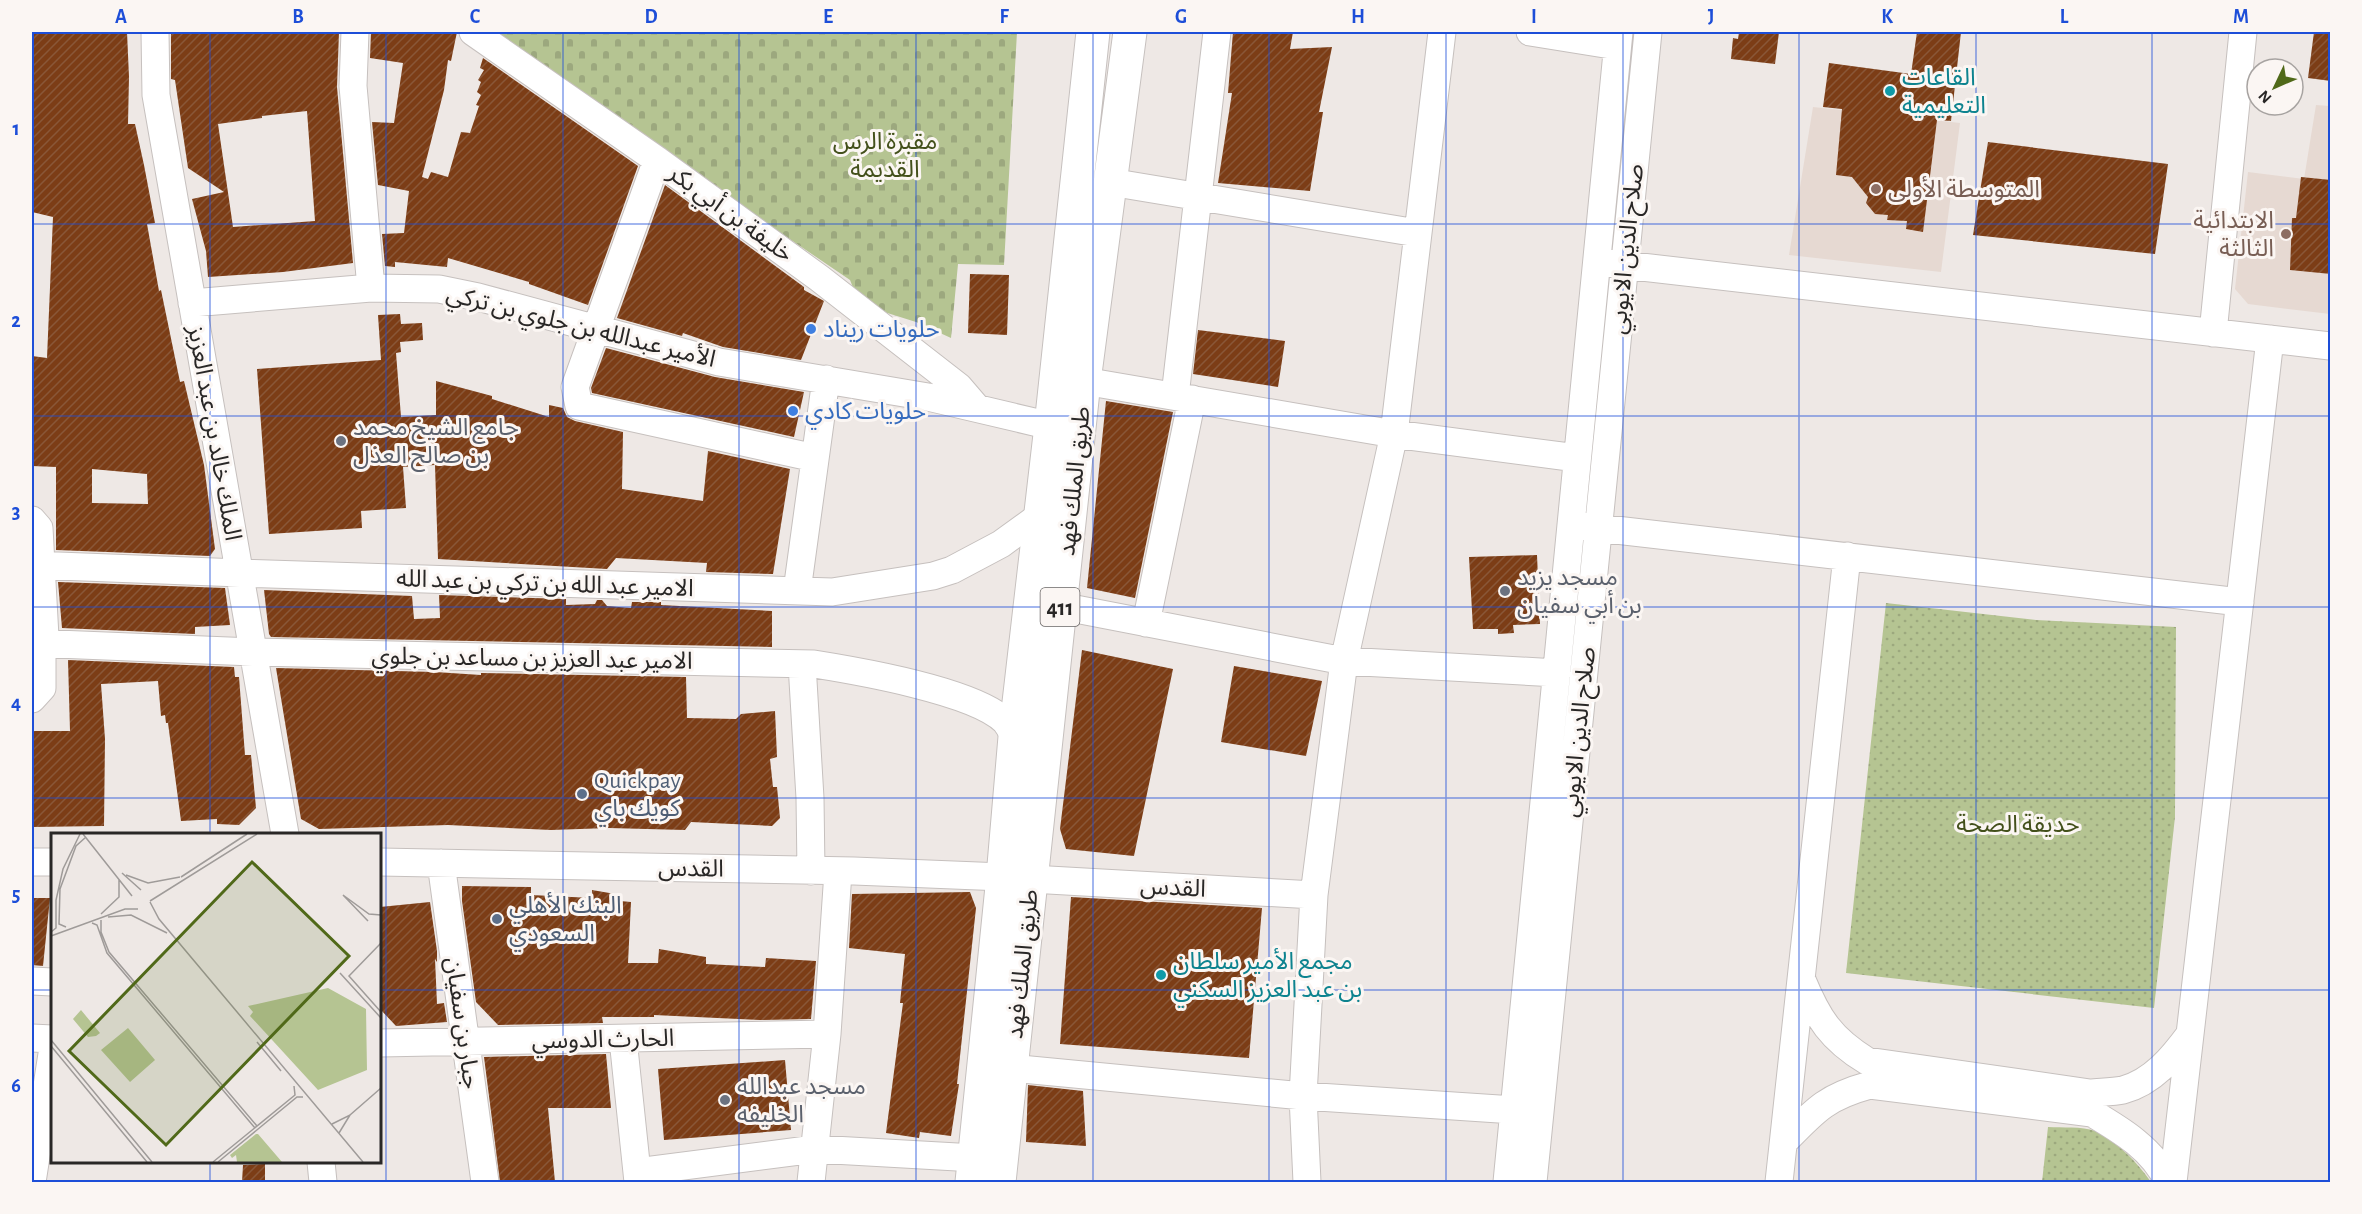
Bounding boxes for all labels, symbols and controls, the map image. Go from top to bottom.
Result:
text: A [115,7,127,27]
text: B [292,7,304,27]
text: C [470,7,481,27]
text: D [644,7,658,27]
text: E [823,7,833,27]
text: F [999,7,1009,27]
text: G [1175,7,1187,27]
text: H [1351,7,1365,27]
text: I [1531,7,1537,27]
text: J [1708,7,1714,27]
text: K [1881,7,1893,27]
text: L [2060,7,2069,27]
text: M [2233,7,2249,27]
north arrow [2245,57,2305,117]
place label: القاعات التعليمية [1902,66,1986,118]
marker: القاعات التعليمية [1883,84,1897,98]
text: N [2255,87,2275,106]
text: 1 [12,119,20,139]
park label: مقبرة الرس القديمة [833,130,937,182]
street label: خليفة بن أبي بكر [660,156,800,271]
street label: صلاح الدين الايوبي [1606,163,1653,336]
place label: المتوسطة الأولى [1888,175,2040,203]
marker: المتوسطة الأولى [1869,182,1883,196]
place label: الابتدائية الثالثة [2193,209,2274,261]
marker: الابتدائية الثالثة [2279,227,2293,241]
street label: الأمير عبدالله بن جلوي بن تركي [442,279,719,377]
text: 2 [11,311,21,331]
place label: حلويات ريناد [823,318,940,343]
marker: حلويات ريناد [804,322,818,336]
street label: الملك خالد بن عبد العزيز [182,323,245,543]
place label: حلويات كادي [805,400,926,430]
marker: حلويات كادي [786,404,800,418]
street label: طريق الملك فهد [1055,405,1097,557]
place label: جامع الشيخ محمد بن صالح العذل [353,416,519,472]
marker: جامع الشيخ محمد بن صالح العذل [334,434,348,448]
text: 3 [12,502,20,522]
place label: مسجد يزيد بن أبي سفيان [1517,566,1642,624]
street label: الامير عبد الله بن تركي بن عبد الله [396,567,694,607]
marker: مسجد يزيد بن أبي سفيان [1498,584,1512,598]
road number: 411 [1040,588,1080,626]
street label: الامير عبد العزيز بن مساعد بن جلوي [371,644,693,679]
street label: صلاح الدين الايوبي [1558,646,1605,819]
text: 4 [11,693,21,713]
place label: Quickpay كويك باي [594,769,681,827]
marker: Quickpay كويك باي [575,787,589,801]
park label: حديقة الصحة [1956,813,2080,837]
inset map [51,833,381,1163]
street label: القدس [658,856,724,882]
street label: القدس [1140,874,1206,902]
text: 5 [12,885,20,905]
street label: طريق الملك فهد [1003,888,1045,1040]
place label: البنك الأهلي السعودي [509,891,622,952]
marker: البنك الأهلي السعودي [490,912,504,926]
place label: مجمع الأمير سلطان بن عبد العزيز السكني [1173,947,1362,1008]
street label: جبار بن سفيان [440,956,483,1091]
marker: مجمع الأمير سلطان بن عبد العزيز السكني [1154,968,1168,982]
street label: الحارث الدوسي [531,1027,675,1059]
place label: مسجد عبدالله الخليفه [737,1075,866,1127]
text: 6 [11,1076,21,1096]
marker: مسجد عبدالله الخليفه [718,1093,732,1107]

